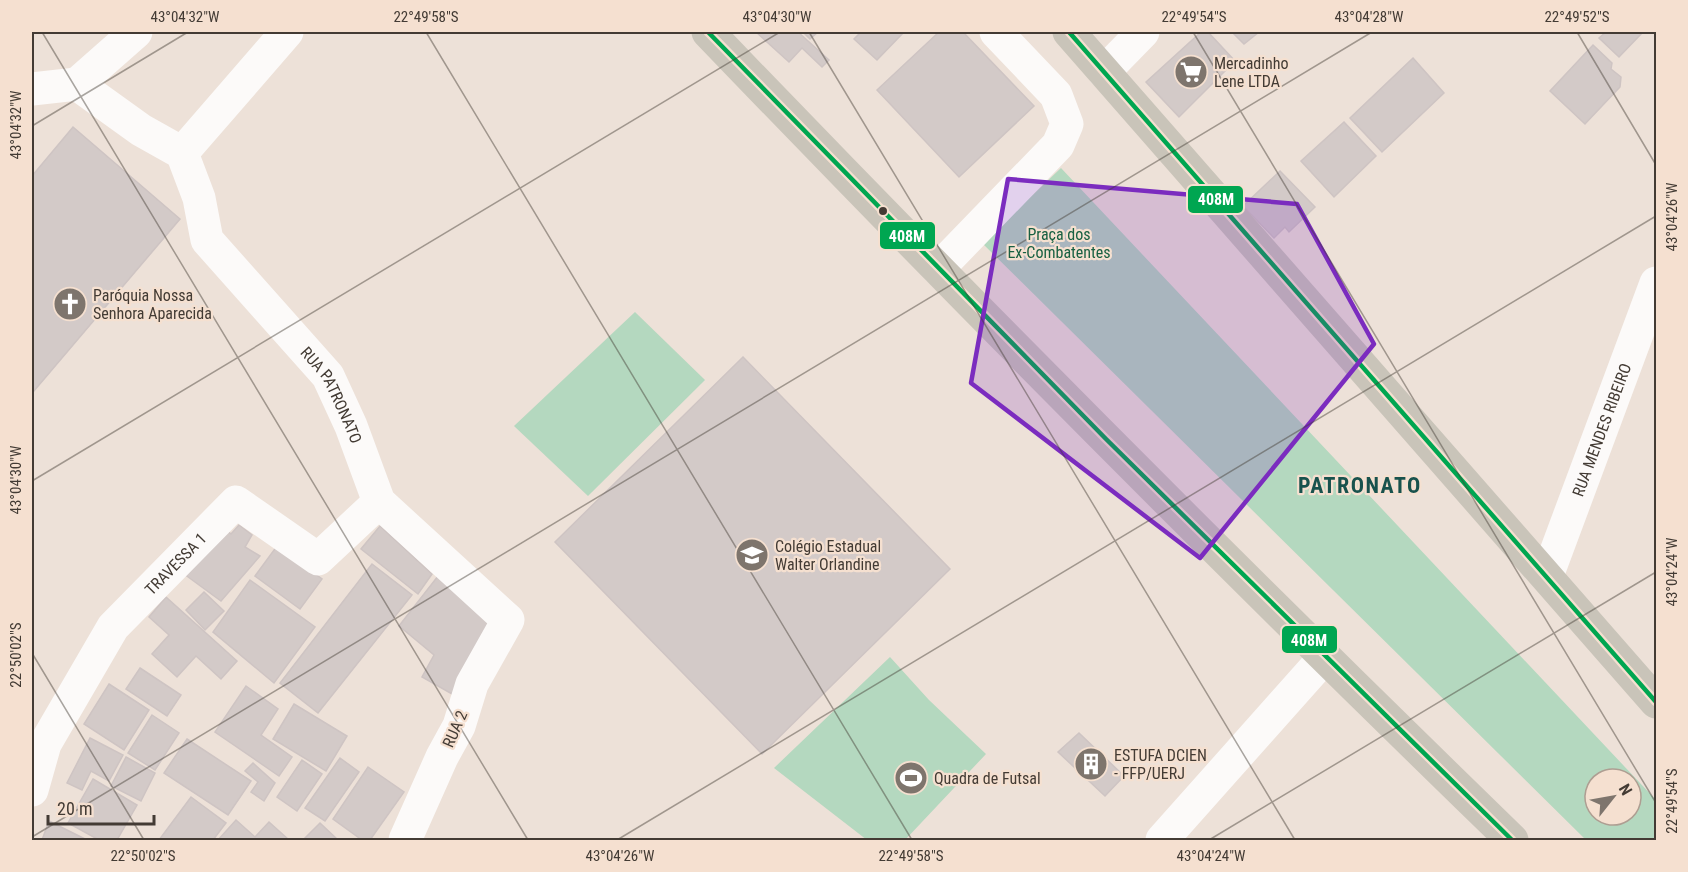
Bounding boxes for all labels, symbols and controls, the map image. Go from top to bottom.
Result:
text: 43°04'32"W [151,8,220,26]
text: 22°49'58"S [393,8,459,26]
text: 43°04'30"W [743,8,812,26]
text: 22°49'54"S [1161,8,1227,26]
text: 43°04'28"W [1335,8,1404,26]
text: 22°49'52"S [1544,8,1610,26]
supermarket icon: Mercadinho Lene LTDA [1173,54,1209,90]
place label: Mercadinho Lene LTDA [1214,54,1288,91]
text: 43°04'32"W [7,90,25,159]
text: 43°04'26"W [1663,182,1681,251]
line badge: 408M [1187,185,1244,214]
text: 408M [1198,190,1234,209]
unlabelled marker [877,205,889,217]
line badge: 408M [879,221,936,250]
park label: Praça dos Ex-Combatentes [1007,225,1111,262]
text: 408M [889,227,925,246]
church icon: Paróquia Nossa Senhora Aparecida [52,286,88,322]
place label: Paróquia Nossa Senhora Aparecida [93,286,212,323]
street label: RUA PATRONATO [297,343,366,446]
street label: RUA MENDES RIBEIRO [1568,361,1635,499]
text: 43°04'30"W [7,445,25,514]
district label: PATRONATO [1298,473,1422,498]
street label: TRAVESSA 1 [141,529,210,599]
school or university icon: Colégio Estadual Walter Orlandine [734,537,770,573]
place label: Colégio Estadual Walter Orlandine [775,537,881,574]
text: 43°04'24"W [1663,537,1681,606]
text: 22°50'02"S [7,622,25,688]
line badge: 408M [1281,625,1338,654]
text: 408M [1291,631,1327,650]
street label: RUA 2 [439,708,471,750]
building icon: ESTUFA DCIEN - FFP/UERJ [1073,746,1109,782]
place label: ESTUFA DCIEN - FFP/UERJ [1114,746,1207,783]
sports icon: Quadra de Futsal [893,760,929,796]
north arrow [1583,767,1643,827]
text: 22°49'54"S [1663,768,1681,834]
place label: Quadra de Futsal [934,769,1041,788]
text: N [1615,780,1636,799]
scale bar [48,788,154,826]
text: 20 m [57,798,92,819]
text: 22°50'02"S [110,847,176,865]
text: 43°04'26"W [586,847,655,865]
text: 22°49'58"S [878,847,944,865]
text: 43°04'24"W [1177,847,1246,865]

